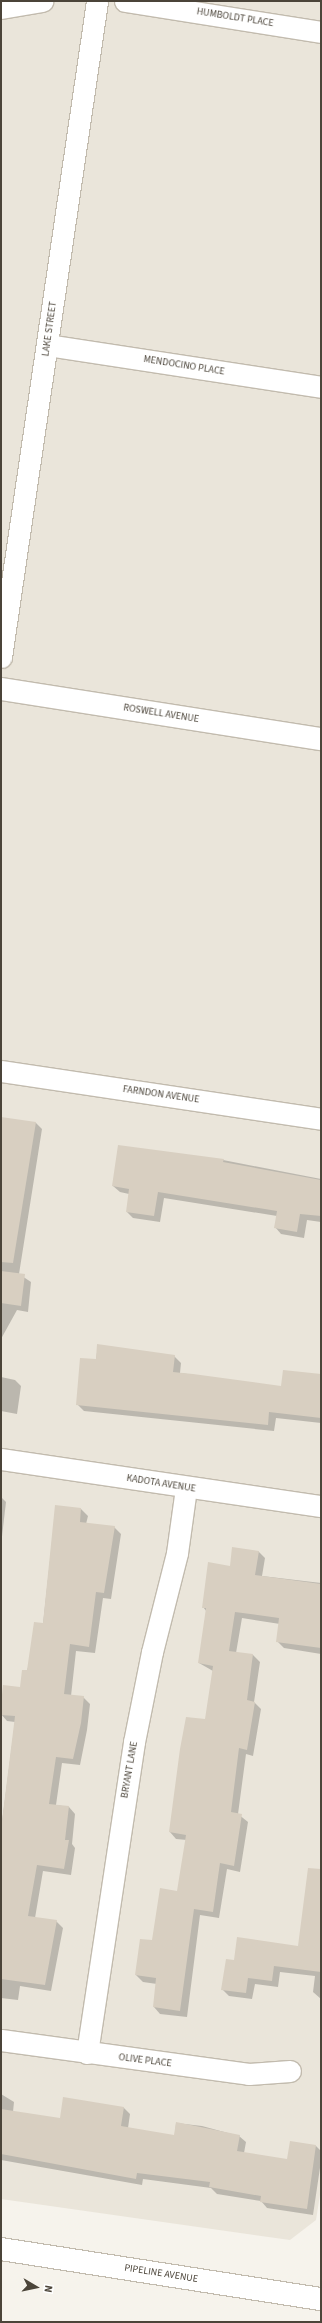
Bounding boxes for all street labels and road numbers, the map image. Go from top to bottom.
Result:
street label: HUMBOLDT PLACE [196,6,274,30]
street label: LAKE STREET [40,301,60,357]
street label: MENDOCINO PLACE [143,354,225,378]
street label: ROSWELL AVENUE [122,702,200,726]
street label: FARNDON AVENUE [122,1084,200,1106]
street label: KADOTA AVENUE [126,1473,196,1495]
street label: BRYANT LANE [119,1741,141,1799]
street label: OLIVE PLACE [118,2052,172,2070]
street label: PIPELINE AVENUE [123,2262,199,2286]

